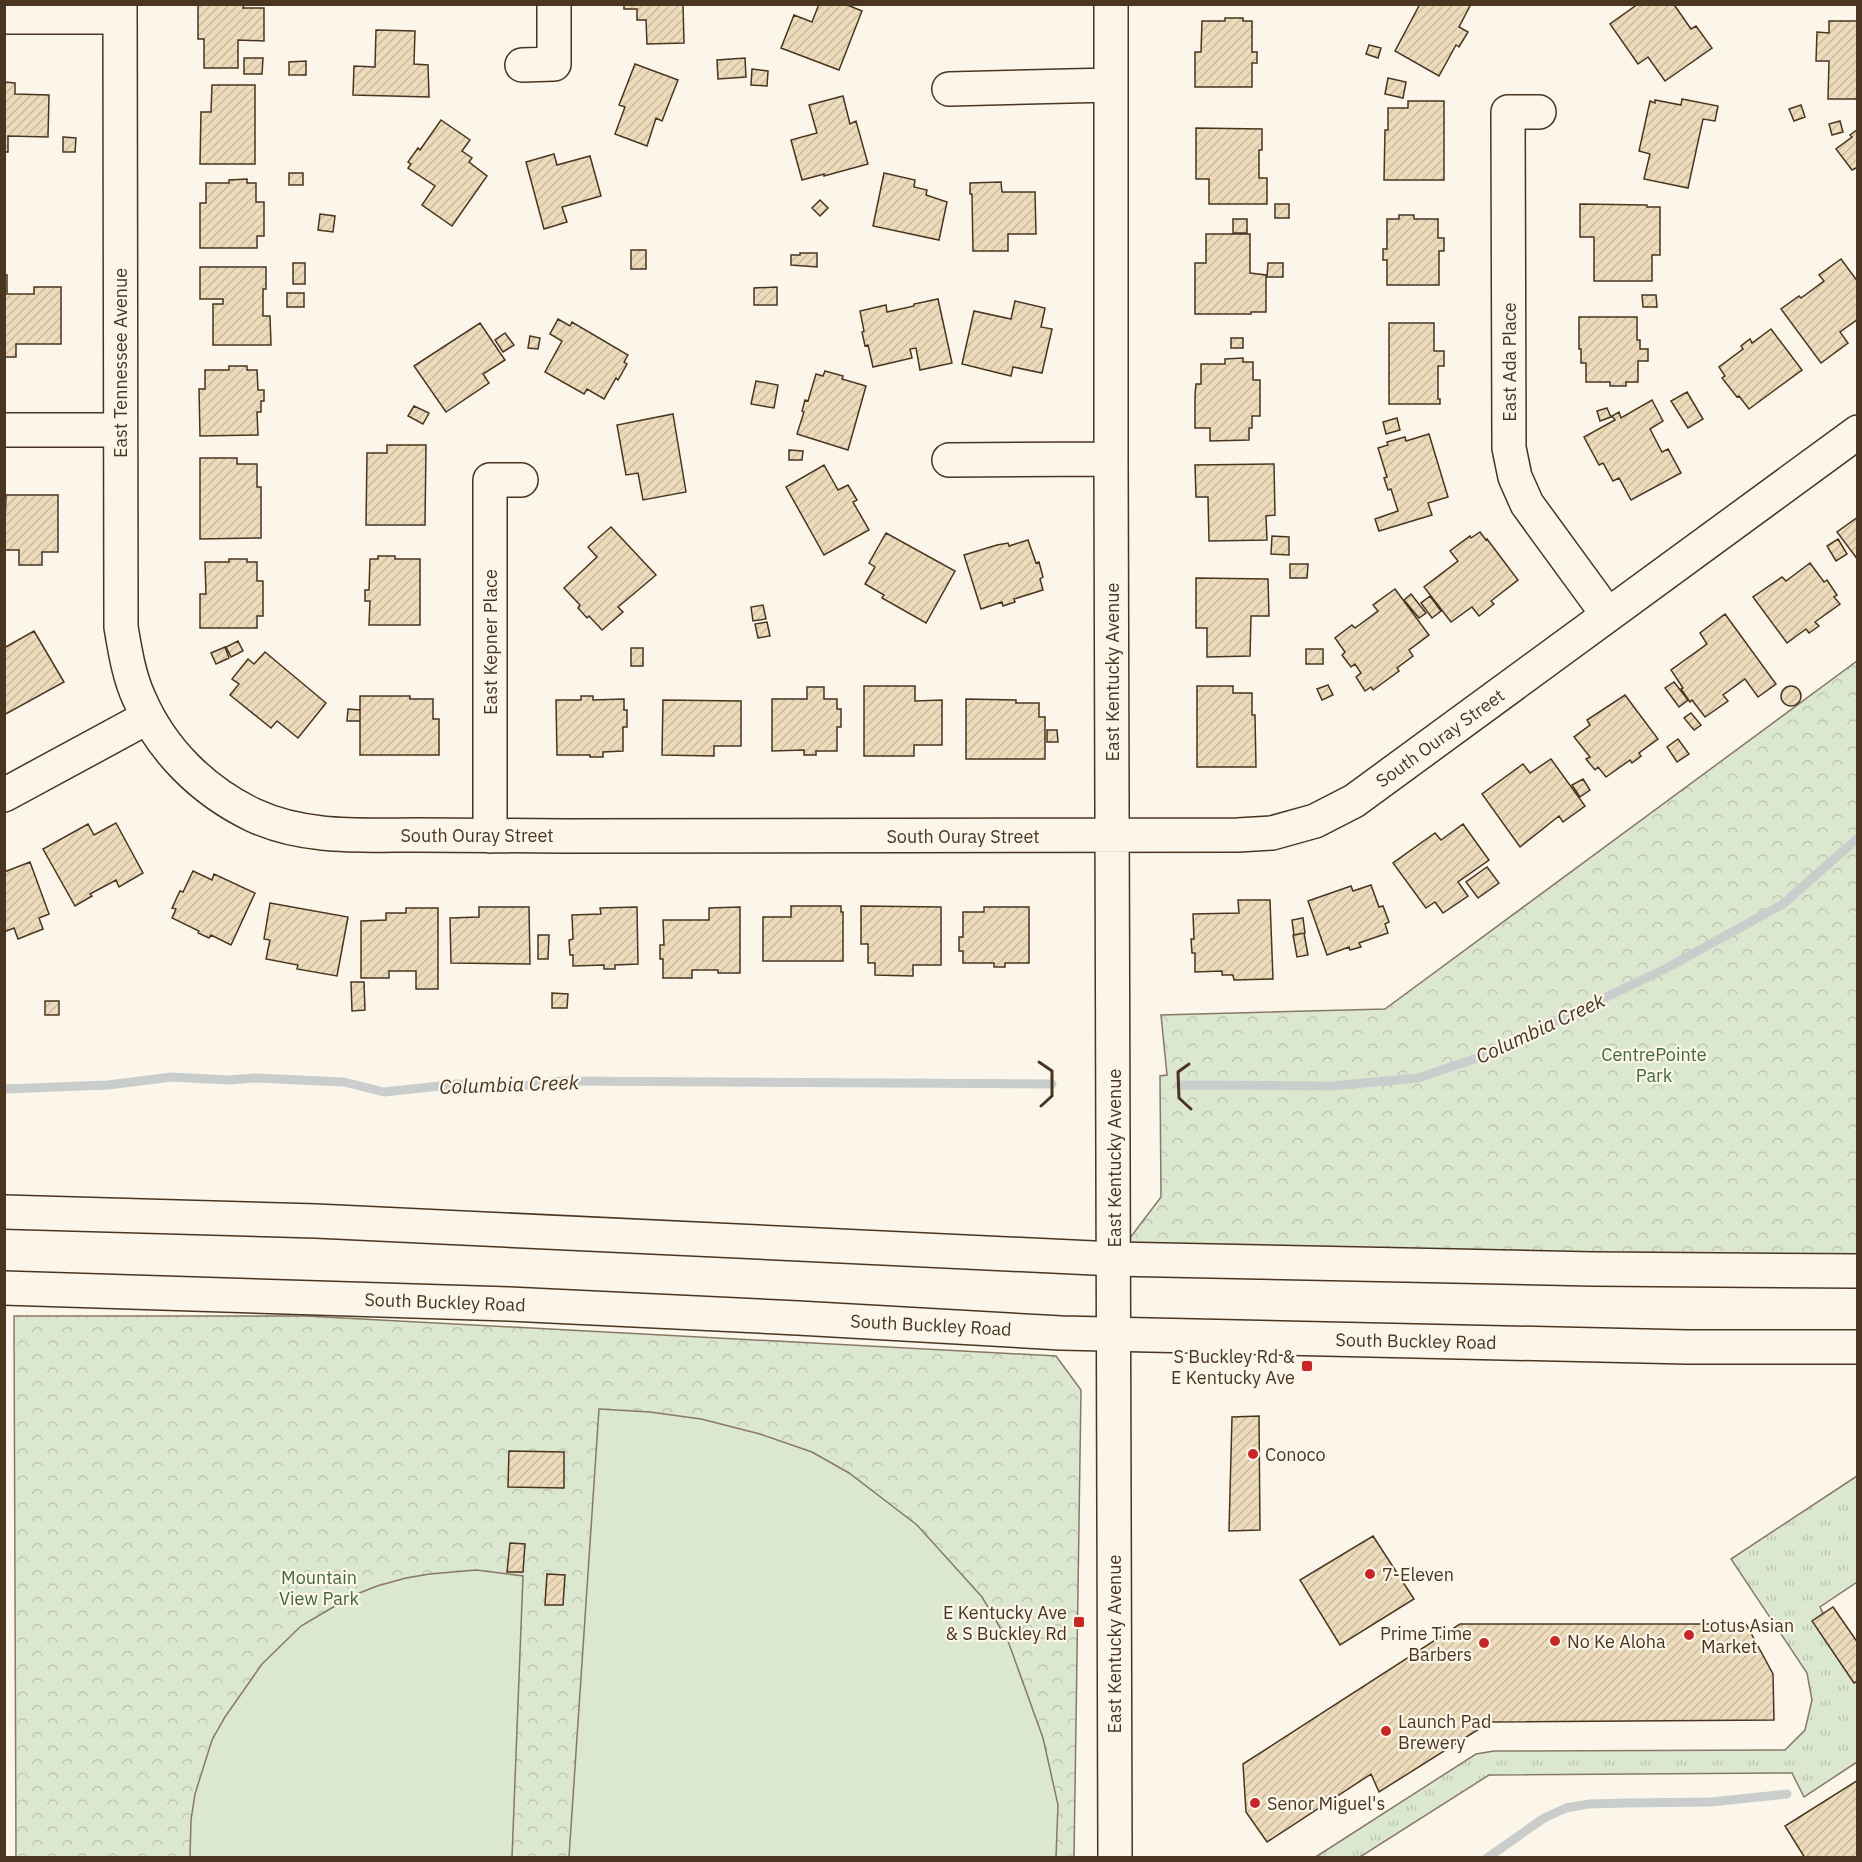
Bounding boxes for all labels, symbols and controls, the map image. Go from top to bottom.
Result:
street label: East Tennessee Avenue [109,268,132,458]
street label: East Ada Place [1498,302,1521,422]
street label: East Kepner Place [479,569,502,715]
street label: East Kentucky Avenue [1101,582,1124,761]
street label: South Ouray Street [1371,684,1509,792]
street label: South Ouray Street [400,824,554,847]
street label: South Ouray Street [886,825,1040,848]
water label: Columbia Creek [1471,986,1610,1070]
park label: CentrePointe Park [1601,1043,1707,1087]
water label: Columbia Creek [439,1068,580,1100]
street label: East Kentucky Avenue [1103,1068,1126,1247]
street label: South Buckley Road [364,1288,526,1316]
street label: South Buckley Road [850,1309,1012,1341]
street label: South Buckley Road [1335,1328,1497,1354]
place label: S Buckley Rd & E Kentucky Ave [1171,1345,1296,1389]
marker: S Buckley Rd & E Kentucky Ave [1300,1359,1314,1373]
place label: Conoco [1265,1443,1326,1466]
marker: Conoco [1246,1447,1260,1461]
street label: East Kentucky Avenue [1103,1554,1126,1733]
place label: 7-Eleven [1382,1563,1454,1586]
park label: Mountain View Park [279,1566,359,1610]
marker: 7-Eleven [1363,1567,1377,1581]
place label: E Kentucky Ave & S Buckley Rd [943,1601,1067,1645]
place label: Lotus Asian Market [1701,1614,1794,1658]
marker: E Kentucky Ave & S Buckley Rd [1072,1615,1086,1629]
place label: Prime Time Barbers [1380,1622,1472,1666]
marker: Lotus Asian Market [1682,1628,1696,1642]
place label: No Ke Aloha [1567,1630,1666,1653]
marker: No Ke Aloha [1548,1634,1562,1648]
marker: Prime Time Barbers [1477,1636,1491,1650]
place label: Launch Pad Brewery [1398,1710,1491,1754]
marker: Launch Pad Brewery [1379,1724,1393,1738]
place label: Senor Miguel's [1267,1792,1385,1815]
marker: Senor Miguel's [1248,1796,1262,1810]

